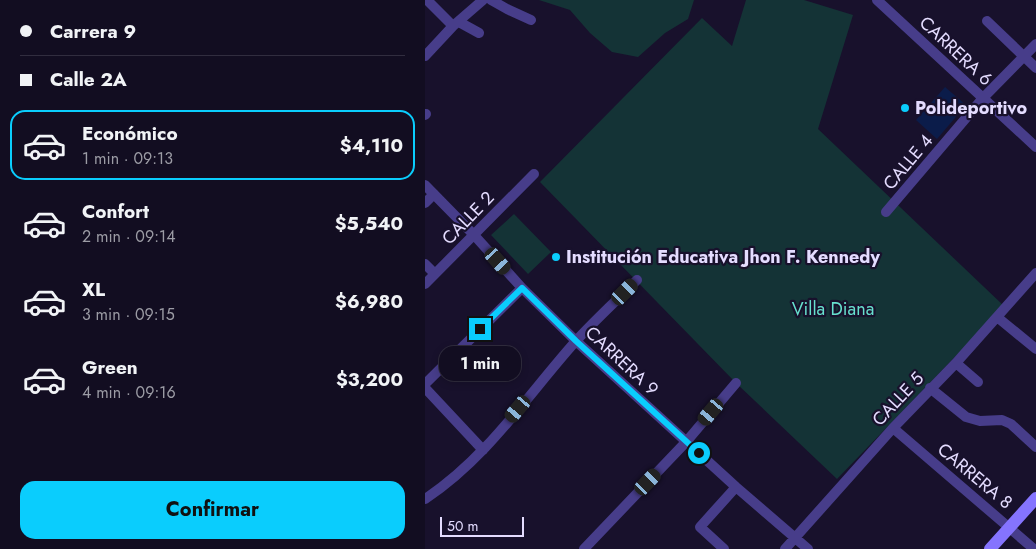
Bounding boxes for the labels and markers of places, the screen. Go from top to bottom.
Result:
place label: Polideportivo [915,95,1028,121]
marker: Polideportivo [899,102,911,114]
place label: Institución Educativa Jhon F. Kennedy [566,244,880,270]
marker: Institución Educativa Jhon F. Kennedy [550,251,562,263]

